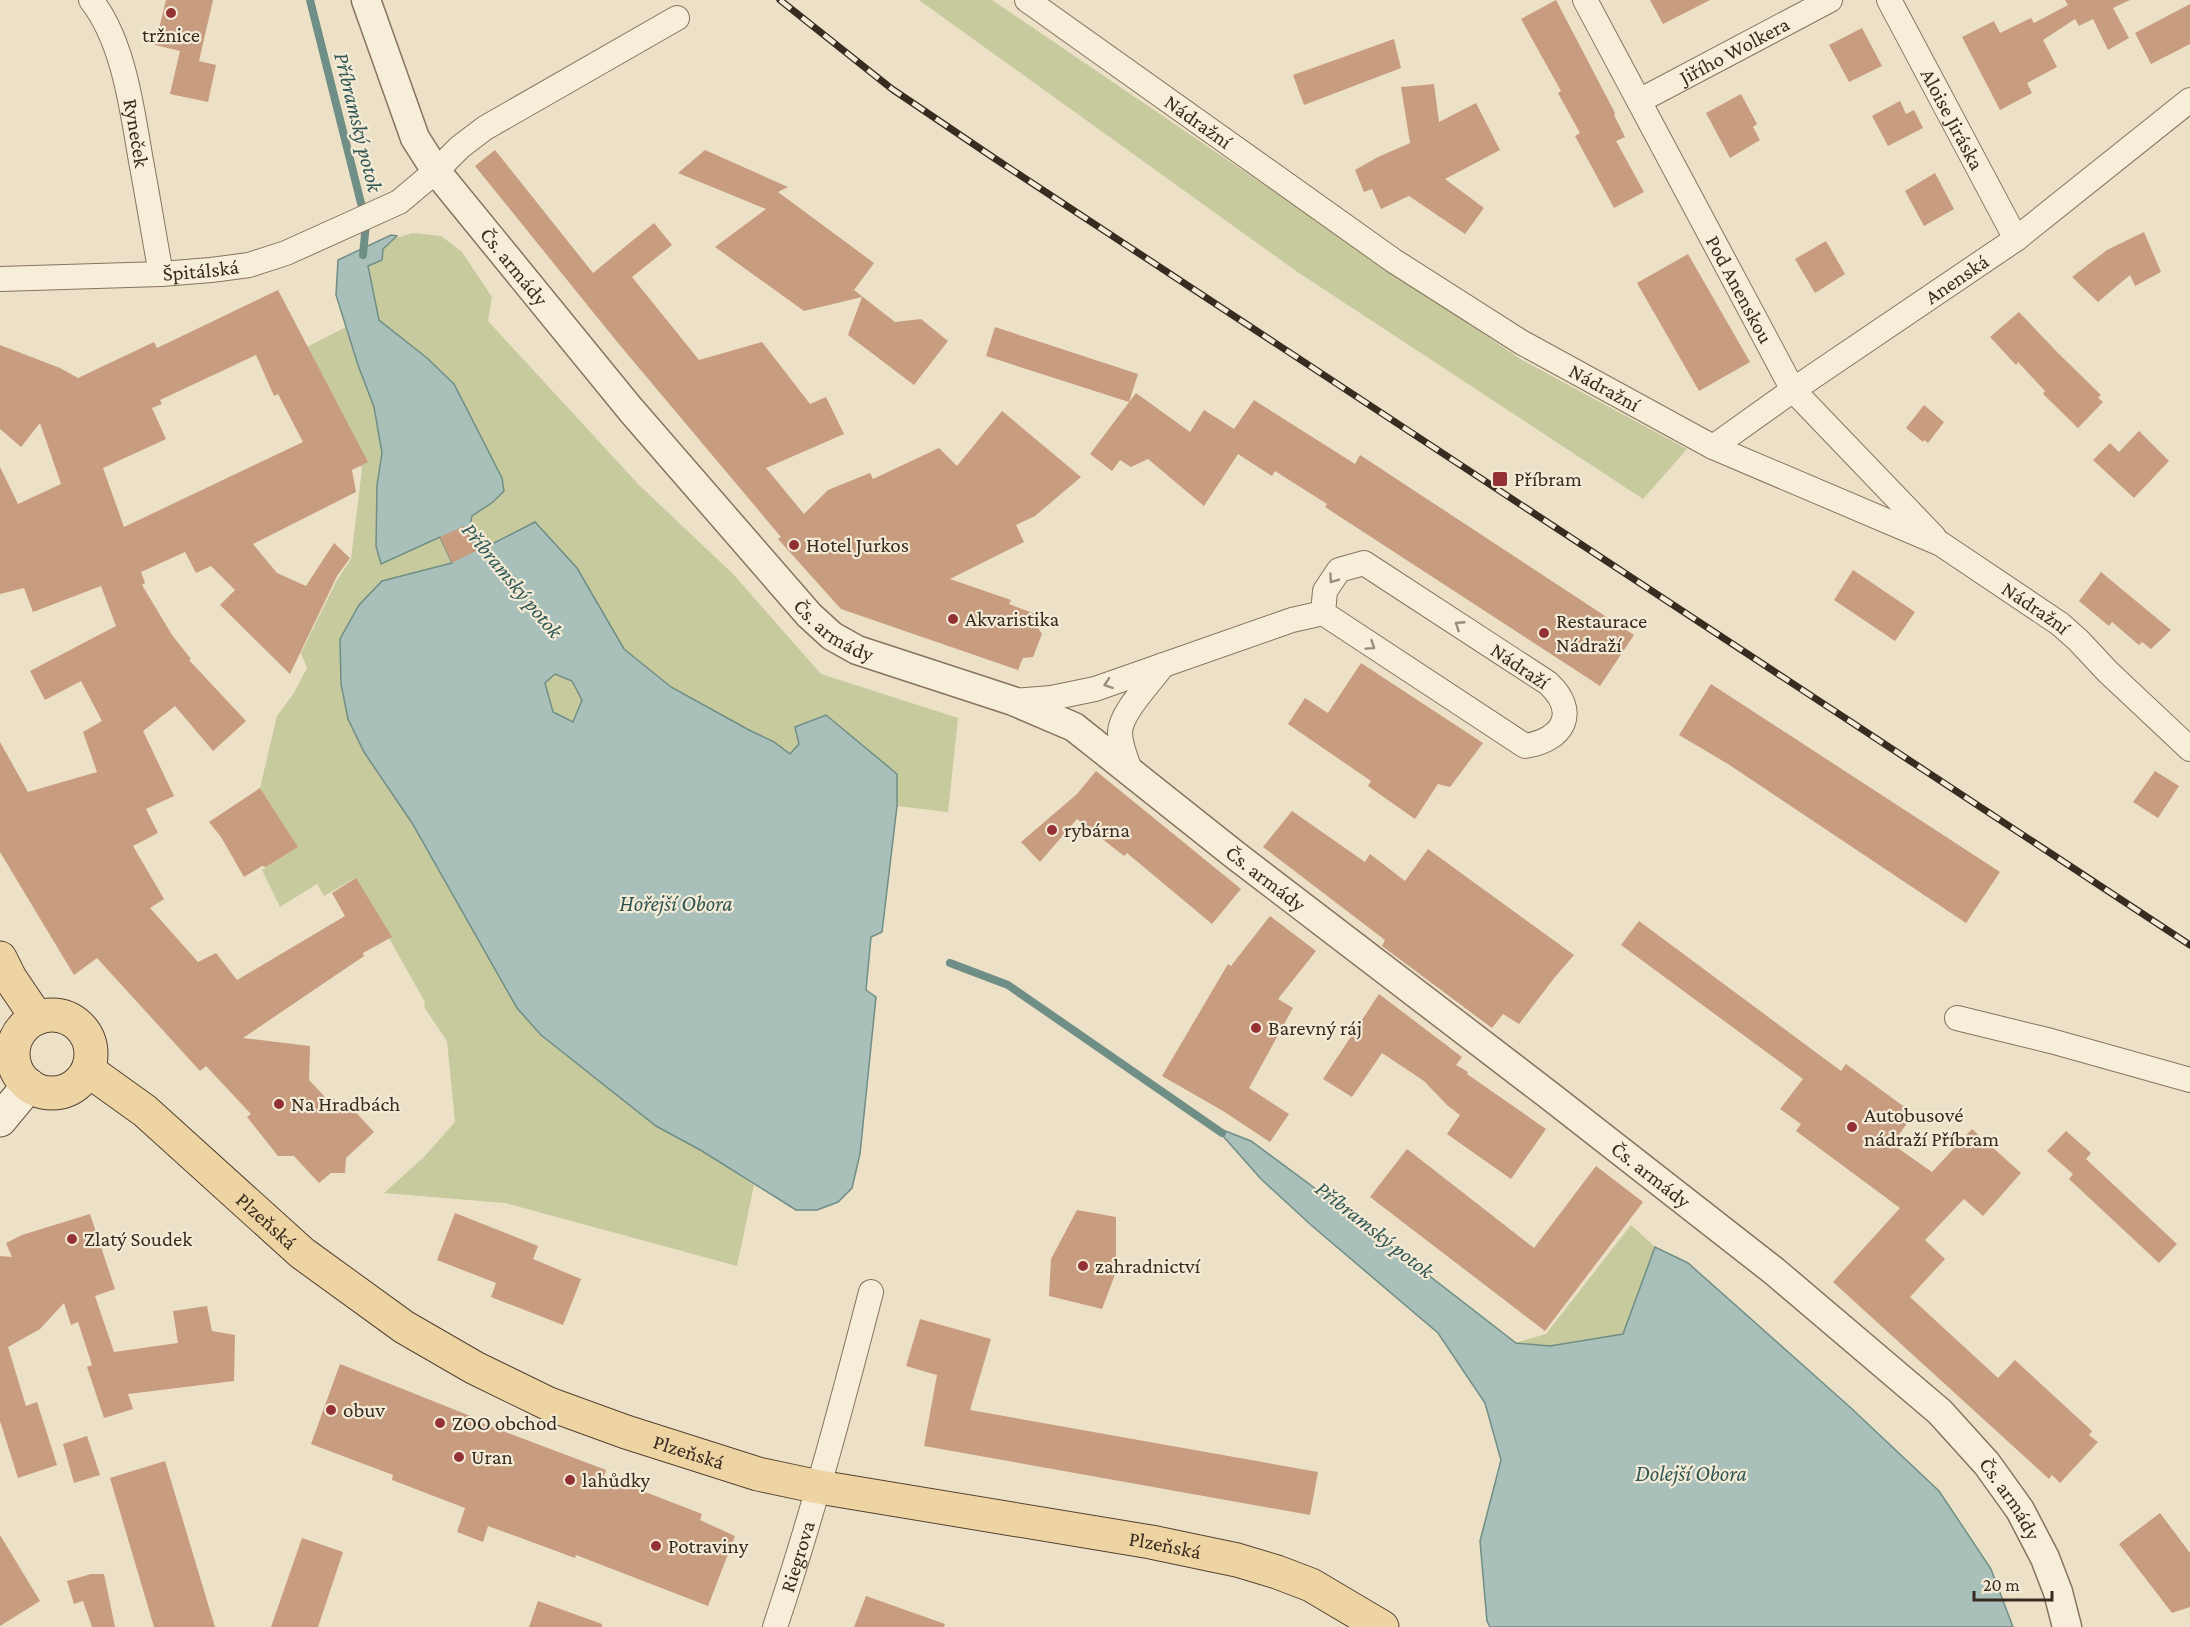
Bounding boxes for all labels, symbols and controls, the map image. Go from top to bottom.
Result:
marker: tržnice [164,6,178,20]
street label: Jiřího Wolkera [1674,12,1794,90]
place label: tržnice [142,23,200,47]
water label: Příbramský potok [329,50,388,196]
street label: Aloise Jiráska [1916,64,1989,174]
street label: Nádražní [1160,90,1238,155]
street label: Ryneček [118,97,154,170]
street label: Čs. armády [475,223,553,311]
street label: Pod Anenskou [1701,231,1778,348]
street label: Anenská [1920,249,1993,309]
street label: Špitálská [162,254,241,286]
street label: Nádražní [1565,359,1645,417]
place label: Příbram [1514,467,1582,491]
marker: Příbram [1491,470,1509,488]
water label: Příbramský potok [457,517,569,644]
place label: Hotel Jurkos [806,533,909,557]
marker: Hotel Jurkos [787,538,801,552]
one-way arrow [1329,573,1340,584]
street label: Nádražní [1997,576,2076,640]
street label: Čs. armády [789,594,877,667]
place label: Akvaristika [965,607,1059,631]
place label: Restaurace Nádraží [1556,609,1647,657]
marker: Akvaristika [946,612,960,626]
one-way arrow [1454,621,1465,632]
marker: Restaurace Nádraží [1537,626,1551,640]
one-way arrow [1365,638,1375,650]
street label: Nádraží [1486,638,1555,695]
one-way arrow [1103,677,1114,690]
place label: rybárna [1064,818,1130,842]
marker: rybárna [1045,823,1059,837]
street label: Čs. armády [1221,840,1310,917]
water label: Hořejší Obora [619,891,733,917]
place label: Barevný ráj [1268,1016,1362,1040]
marker: Barevný ráj [1249,1021,1263,1035]
place label: Na Hradbách [291,1092,400,1116]
marker: Na Hradbách [272,1097,286,1111]
place label: Autobusové nádraží Příbram [1864,1103,1999,1151]
marker: Autobusové nádraží Příbram [1845,1120,1859,1134]
street label: Čs. armády [1606,1136,1695,1213]
water label: Příbramský potok [1311,1175,1440,1284]
street label: Plzeňská [231,1187,302,1255]
place label: Zlatý Soudek [84,1227,192,1251]
marker: Zlatý Soudek [65,1232,79,1246]
place label: zahradnictví [1095,1254,1202,1278]
marker: zahradnictví [1076,1259,1090,1273]
place label: obuv [343,1398,385,1422]
marker: obuv [324,1403,338,1417]
place label: ZOO obchod [452,1411,557,1435]
marker: ZOO obchod [433,1416,447,1430]
street label: Plzeňská [650,1429,728,1475]
place label: Uran [471,1445,513,1469]
marker: Uran [452,1450,466,1464]
street label: Čs. armády [1974,1453,2046,1544]
water label: Dolejší Obora [1635,1461,1747,1487]
place label: lahůdky [582,1468,650,1492]
marker: lahůdky [563,1473,577,1487]
street label: Riegrova [775,1518,820,1595]
street label: Plzeňská [1127,1527,1204,1564]
place label: Potraviny [668,1534,749,1558]
marker: Potraviny [649,1539,663,1553]
scale bar [1974,1564,2052,1602]
text: 20 m [1983,1575,2020,1595]

